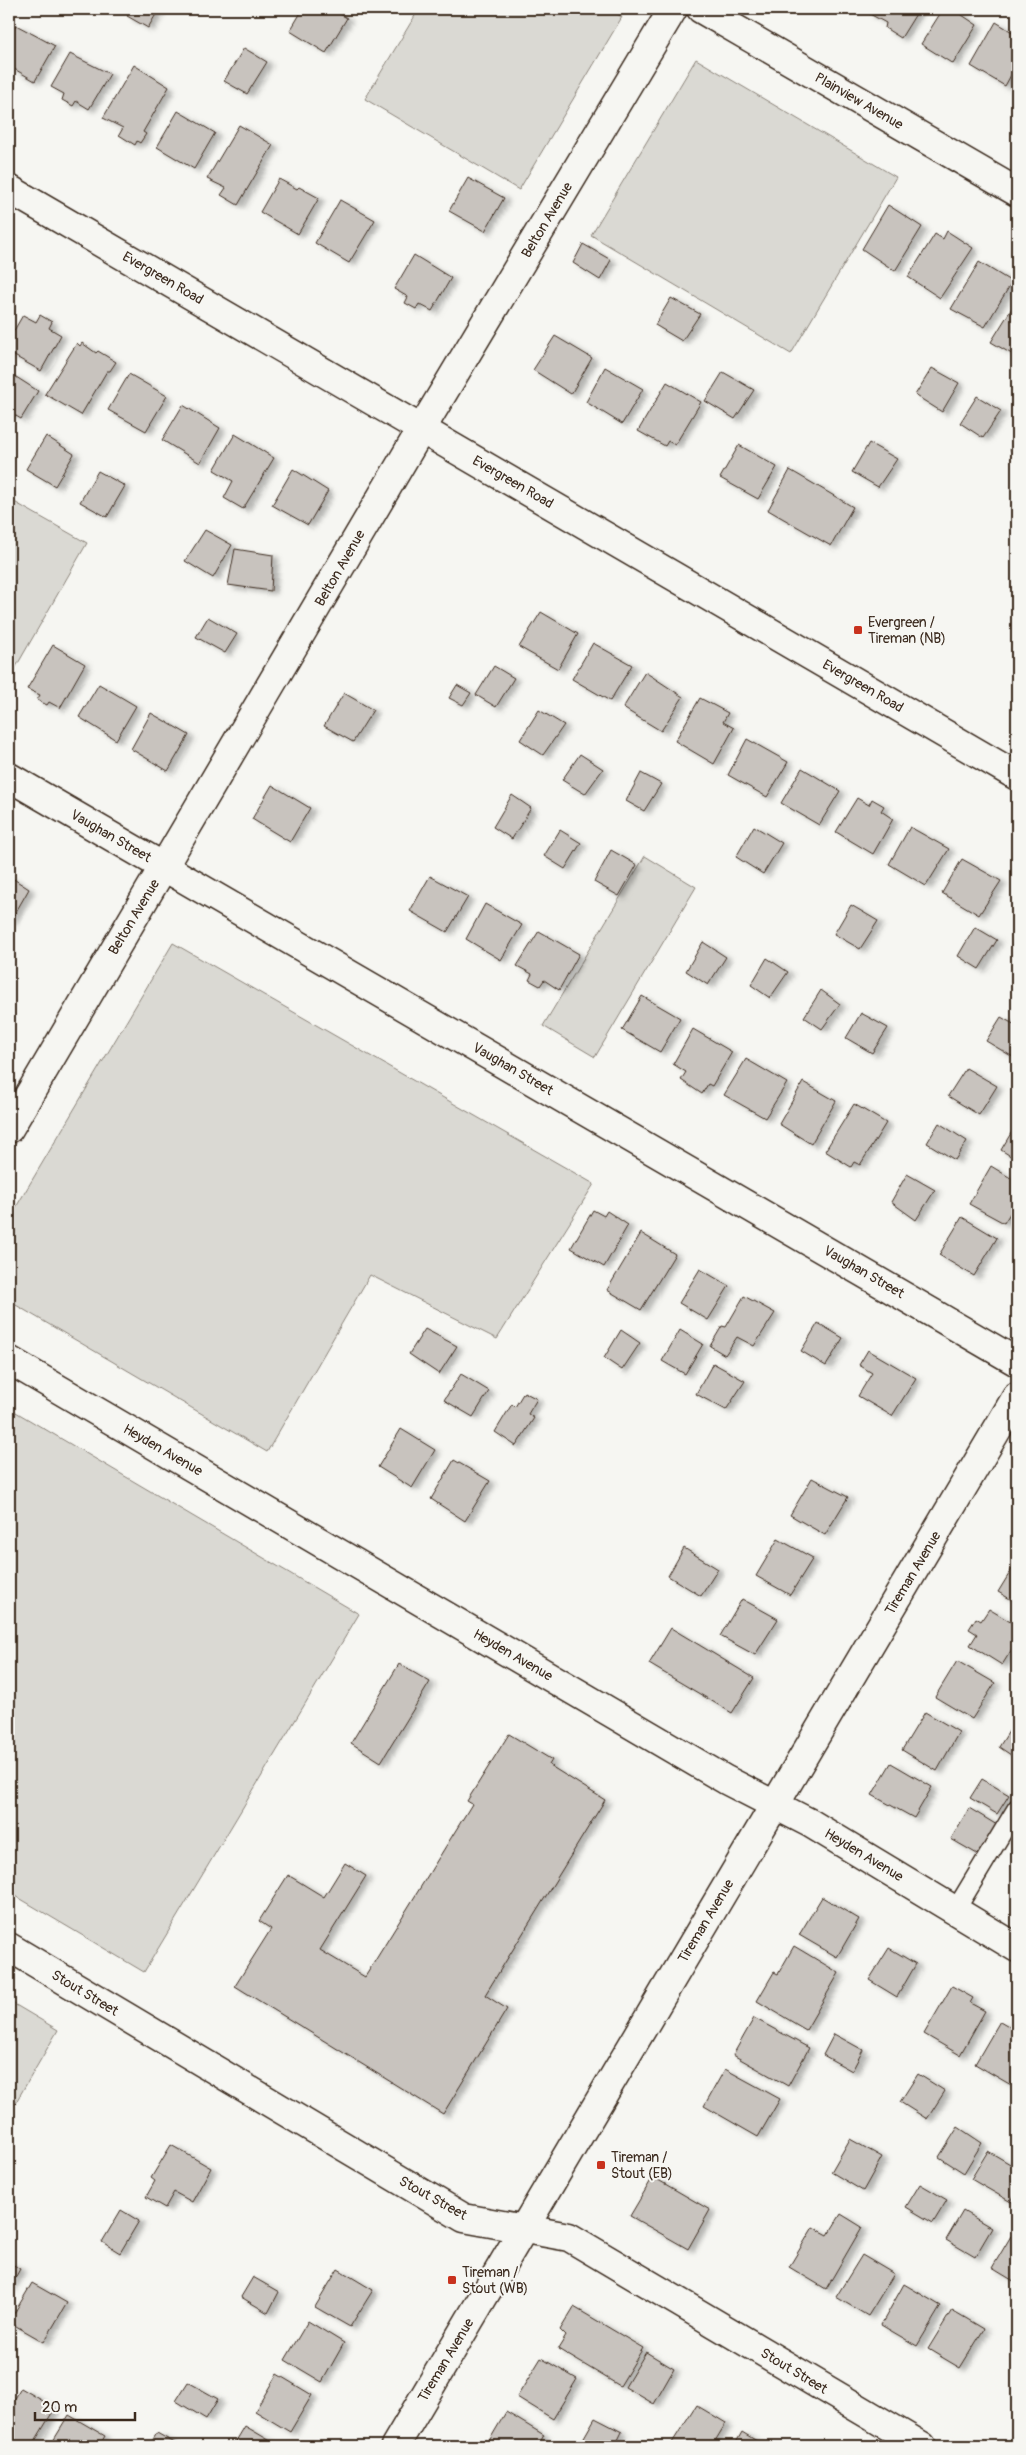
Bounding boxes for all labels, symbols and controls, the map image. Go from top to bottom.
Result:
street label: Plainview Avenue [812,69,906,133]
street label: Belton Avenue [518,179,576,261]
street label: Evergreen Road [119,248,207,308]
street label: Evergreen Road [469,452,557,512]
street label: Belton Avenue [311,527,369,609]
place label: Evergreen / Tireman (NB) [868,614,946,647]
marker: Evergreen / Tireman (NB) [852,624,864,636]
street label: Evergreen Road [819,656,907,716]
street label: Vaughan Street [68,806,155,866]
street label: Belton Avenue [105,876,163,958]
street label: Vaughan Street [470,1039,557,1099]
street label: Vaughan Street [821,1242,908,1302]
street label: Heyden Avenue [120,1420,206,1480]
street label: Tireman Avenue [881,1528,945,1618]
street label: Heyden Avenue [470,1625,556,1685]
street label: Heyden Avenue [822,1825,907,1885]
street label: Tireman Avenue [674,1876,738,1966]
street label: Stout Street [48,1966,122,2020]
place label: Tireman / Stout (EB) [611,2149,673,2182]
marker: Tireman / Stout (EB) [595,2159,607,2171]
street label: Stout Street [396,2172,470,2224]
place label: Tireman / Stout (WB) [462,2264,528,2297]
marker: Tireman / Stout (WB) [446,2274,458,2286]
street label: Tireman Avenue [414,2315,478,2405]
street label: Stout Street [757,2344,831,2398]
scale bar [35,2390,135,2422]
text: 20 m [42,2398,77,2417]

